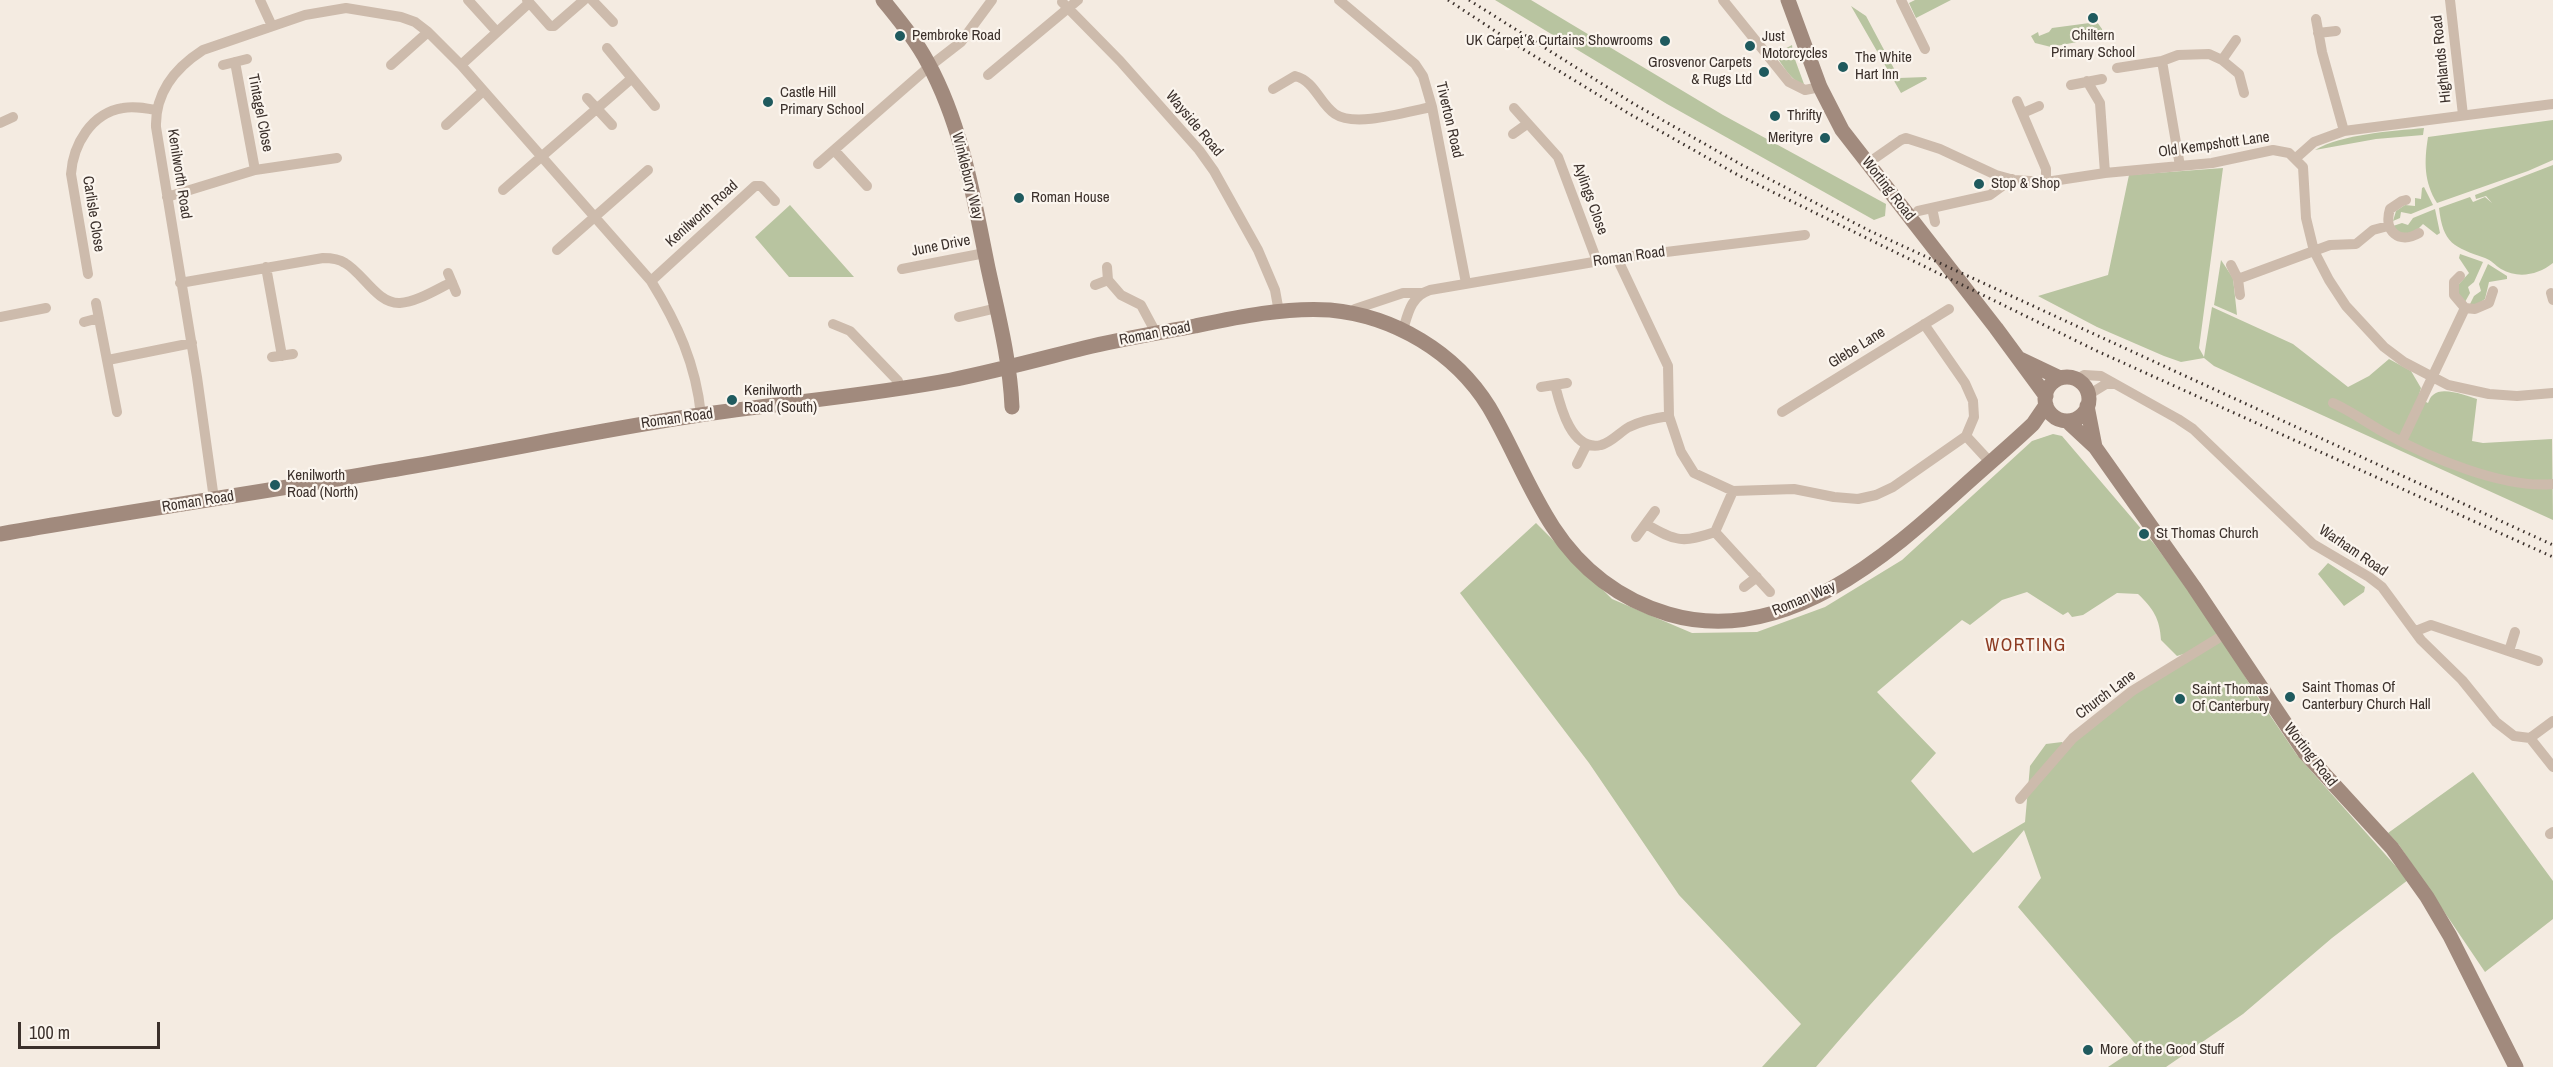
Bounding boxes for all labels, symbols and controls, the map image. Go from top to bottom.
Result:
marker: Chiltern Primary School [2086,11,2100,25]
street label: Highlands Road [2428,14,2456,104]
place label: Pembroke Road [912,27,1001,45]
place label: Chiltern Primary School [2051,27,2135,62]
place label: Just Motorcycles [1762,28,1828,63]
marker: Pembroke Road [893,29,907,43]
place label: UK Carpet & Curtains Showrooms [1466,32,1653,50]
marker: UK Carpet & Curtains Showrooms [1658,34,1672,48]
marker: Just Motorcycles [1743,39,1757,53]
place label: The White Hart Inn [1855,49,1912,84]
place label: Grosvenor Carpets & Rugs Ltd [1648,54,1752,89]
marker: The White Hart Inn [1836,60,1850,74]
marker: Grosvenor Carpets & Rugs Ltd [1757,65,1771,79]
street label: Tintagel Close [244,72,276,154]
street label: Tiverton Road [1431,80,1467,160]
place label: Castle Hill Primary School [780,84,864,119]
street label: Wayside Road [1161,87,1227,161]
marker: Castle Hill Primary School [761,95,775,109]
place label: Thrifty [1787,107,1822,125]
marker: Thrifty [1768,109,1782,123]
street label: Kenilworth Road [163,128,195,220]
street label: Old Kempshott Lane [2157,128,2271,162]
place label: Merityre [1768,129,1813,147]
street label: Winklebury Way [947,131,987,221]
marker: Merityre [1818,131,1832,145]
street label: Worting Road [1858,154,1918,224]
street label: Aylings Close [1569,161,1611,237]
street label: Carlisle Close [78,175,108,253]
place label: Stop & Shop [1991,175,2060,193]
street label: Kenilworth Road [662,177,742,251]
marker: Stop & Shop [1972,177,1986,191]
place label: Roman House [1031,189,1110,207]
marker: Roman House [1012,191,1026,205]
street label: June Drive [910,231,972,261]
street label: Roman Road [1592,243,1666,271]
street label: Roman Road [1118,318,1192,350]
street label: Glebe Lane [1825,324,1889,372]
place label: Kenilworth Road (South) [744,382,817,417]
marker: Kenilworth Road (South) [725,393,739,407]
street label: Roman Road [640,405,714,433]
place label: Kenilworth Road (North) [287,467,358,502]
marker: Kenilworth Road (North) [268,478,282,492]
street label: Roman Road [161,487,235,517]
street label: Warham Road [2315,521,2391,581]
place label: St Thomas Church [2156,525,2259,543]
marker: St Thomas Church [2137,527,2151,541]
street label: Roman Way [1770,578,1838,620]
district label: WORTING [1985,635,2067,657]
street label: Church Lane [2072,667,2140,723]
place label: Saint Thomas Of Canterbury Church Hall [2302,679,2431,714]
place label: Saint Thomas Of Canterbury [2192,681,2269,716]
marker: Saint Thomas Of Canterbury Church Hall [2283,690,2297,704]
marker: Saint Thomas Of Canterbury [2173,692,2187,706]
street label: Worting Road [2280,720,2340,790]
scale bar [21,1010,164,1048]
text: 100 m [29,1020,70,1045]
place label: More of the Good Stuff [2100,1041,2224,1059]
marker: More of the Good Stuff [2081,1043,2095,1057]

